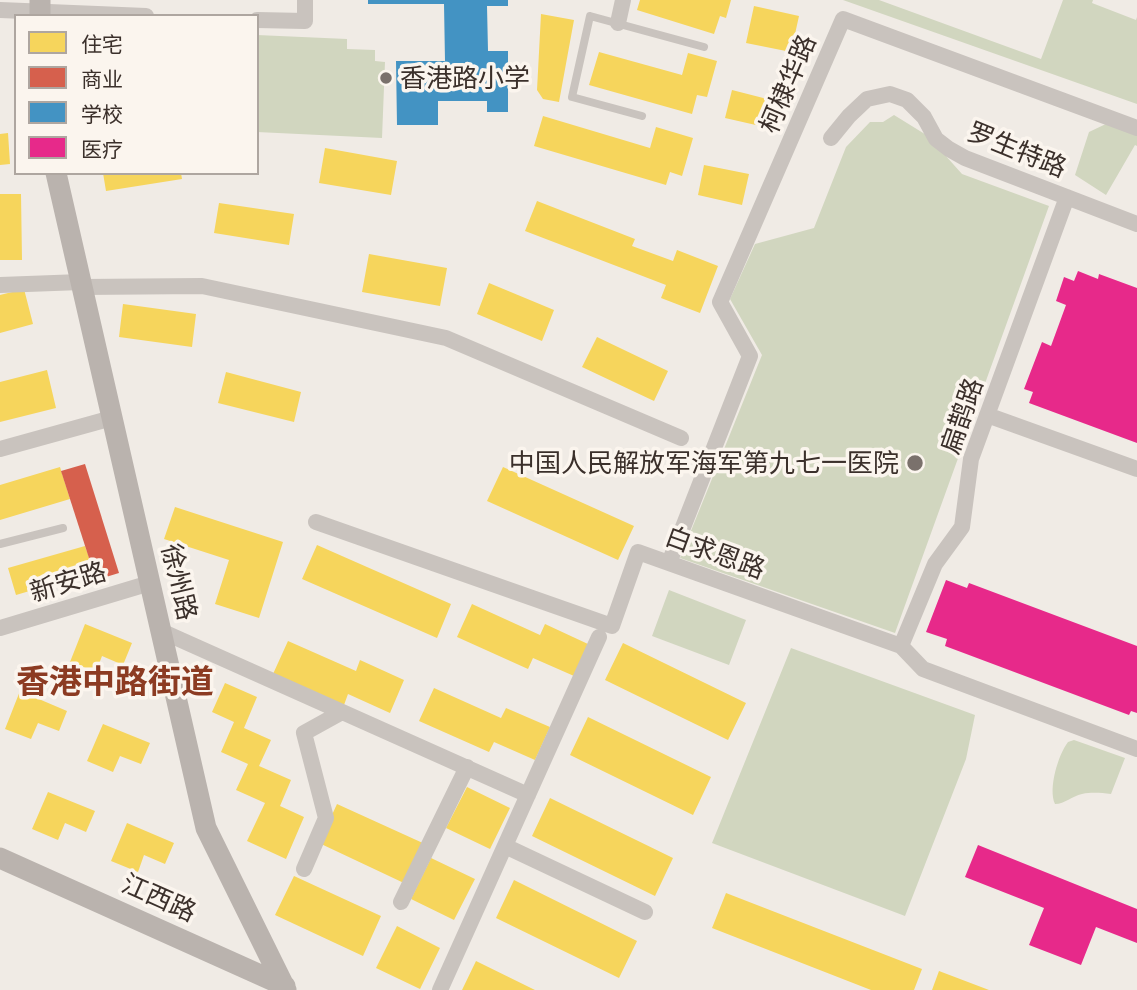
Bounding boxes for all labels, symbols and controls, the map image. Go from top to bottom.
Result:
legend [14,14,259,175]
street label: 柯棣华路 [753,30,823,138]
text: 住宅 [81,31,123,56]
place label: 香港路小学 [400,62,530,94]
text: 商业 [81,66,123,91]
marker: 香港路小学 [378,70,394,86]
text: 学校 [81,101,123,126]
street label: 罗生特路 [963,116,1071,184]
text: 医疗 [81,136,123,161]
street label: 扁鹊路 [935,374,989,458]
place label: 中国人民解放军海军第九七一医院 [509,447,899,479]
marker: 中国人民解放军海军第九七一医院 [905,453,925,473]
street label: 白求恩路 [661,521,769,585]
street label: 徐州路 [155,540,203,624]
street label: 新安路 [26,556,110,608]
district label: 香港中路街道 [16,662,214,702]
street label: 江西路 [117,868,201,928]

